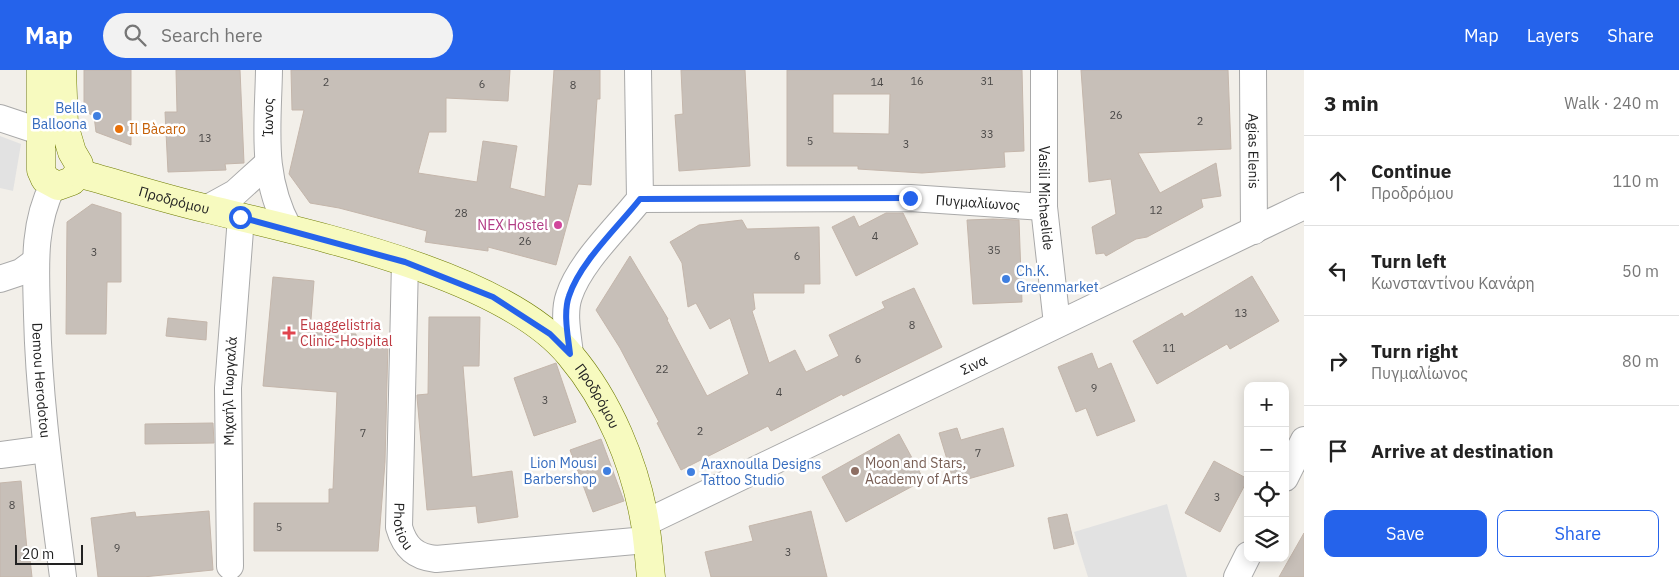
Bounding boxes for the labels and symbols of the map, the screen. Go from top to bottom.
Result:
house number: 16 [910,74,924,88]
house number: 31 [980,74,994,88]
house number: 2 [323,75,329,89]
house number: 14 [870,75,884,89]
house number: 6 [479,77,485,91]
house number: 8 [570,78,576,92]
street label: Ίωνος [259,97,277,137]
place label: Bella Balloona [32,99,88,133]
house number: 26 [1109,108,1123,122]
marker: Bella Balloona [91,110,103,122]
street label: Agias Elenis [1244,113,1263,189]
house number: 2 [1197,114,1203,128]
place label: Il Bàcaro [129,120,186,138]
marker: Il Bàcaro [113,123,125,135]
house number: 33 [980,127,994,141]
house number: 13 [198,131,212,145]
house number: 5 [807,134,813,148]
house number: 3 [903,137,909,151]
street label: Vasili Michaelide [1035,146,1058,251]
street label: Προδρόμου [137,182,211,218]
route end [899,187,922,210]
street label: Πυγμαλίωνος [935,191,1021,214]
house number: 12 [1149,203,1163,217]
route start [229,206,252,229]
house number: 28 [454,206,468,220]
place label: NEX Hostel [477,216,548,234]
marker: NEX Hostel [552,219,564,231]
house number: 4 [872,229,879,243]
house number: 26 [518,234,532,248]
house number: 35 [987,243,1001,257]
house number: 3 [91,245,97,259]
house number: 6 [794,249,800,263]
place label: Ch.K. Greenmarket [1016,262,1099,296]
marker: Ch.K. Greenmarket [1000,273,1012,285]
house number: 13 [1234,306,1248,320]
place label: Euaggelistria Clinic-Hospital [300,316,393,350]
house number: 8 [909,318,915,332]
street label: Demou Herodotou [28,322,55,439]
marker: Euaggelistria Clinic-Hospital [282,326,296,340]
street label: Μιχαήλ Γιωργαλά [219,336,241,446]
house number: 11 [1162,341,1176,355]
street label: Σινα [958,351,990,379]
house number: 6 [855,352,861,366]
street label: Προδρόμου [571,360,624,431]
house number: 22 [655,362,669,376]
house number: 9 [1091,381,1097,395]
house number: 4 [776,385,783,399]
house number: 3 [542,393,548,407]
house number: 2 [697,424,703,438]
house number: 7 [360,426,366,440]
house number: 7 [975,446,981,460]
place label: Lion Mousi Barbershop [524,454,597,488]
place label: Moon and Stars, Academy of Arts [865,454,968,488]
place label: Araxnoulla Designs Tattoo Studio [701,455,821,489]
marker: Lion Mousi Barbershop [601,465,613,477]
marker: Moon and Stars, Academy of Arts [849,465,861,477]
marker: Araxnoulla Designs Tattoo Studio [685,466,697,478]
house number: 3 [1214,490,1220,504]
house number: 8 [9,498,15,512]
street label: Photiou [390,502,417,554]
house number: 5 [276,520,282,534]
house number: 9 [114,541,120,555]
scale bar [15,542,82,565]
house number: 3 [785,545,791,559]

